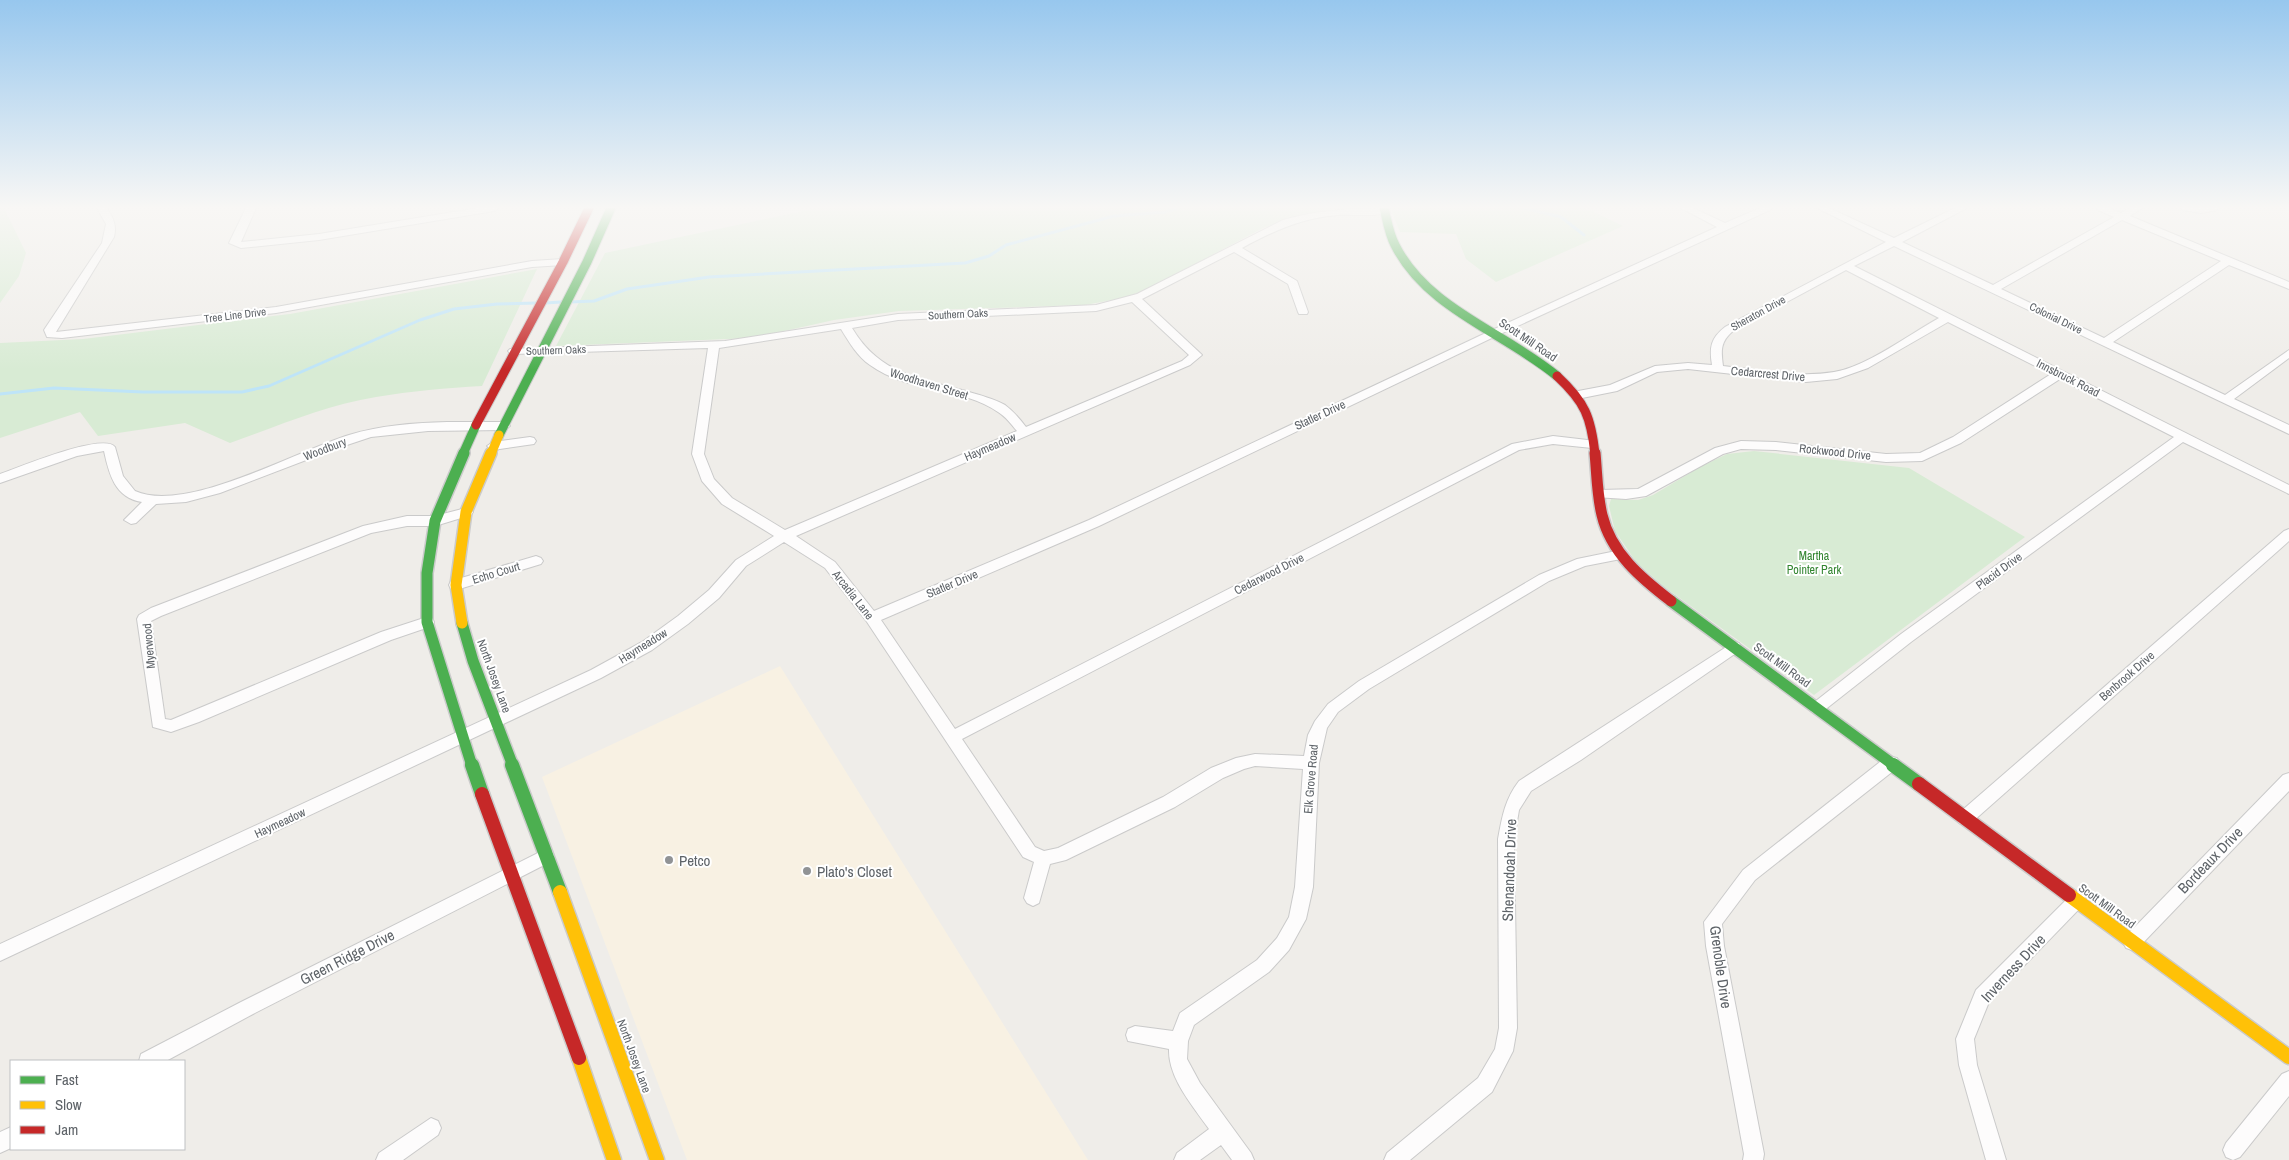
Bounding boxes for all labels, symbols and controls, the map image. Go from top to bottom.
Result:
street label: Sheraton Drive [1728,292,1788,334]
street label: Colonial Drive [2027,299,2085,337]
street label: Tree Line Drive [203,304,267,326]
street label: Southern Oaks [928,305,989,323]
street label: Scott Mill Road [1496,315,1560,365]
street label: Southern Oaks [526,342,587,358]
street label: Innsbruck Road [2034,355,2102,401]
street label: Cedarcrest Drive [1730,363,1806,385]
street label: Woodhaven Street [888,364,970,404]
street label: Statler Drive [1292,396,1348,434]
street label: Haymeadow [962,429,1019,465]
street label: Woodbury [301,433,349,464]
street label: Rockwood Drive [1798,440,1872,464]
park label: Martha Pointer Park [1787,548,1841,578]
street label: Cedarwood Drive [1231,549,1307,599]
street label: Placid Drive [1973,549,2025,593]
street label: Echo Court [470,558,522,588]
street label: Arcadia Lane [828,566,877,623]
street label: Statler Drive [924,566,980,602]
street label: Myerwood [139,623,159,669]
street label: Haymeadow [616,624,671,667]
street label: North Josey Lane [473,637,515,715]
street label: Scott Mill Road [1750,639,1814,691]
street label: Benbrook Drive [2096,648,2158,704]
street label: Elk Grove Road [1300,744,1322,814]
street label: Haymeadow [252,804,309,842]
street label: Shenandoah Drive [1497,818,1521,922]
street label: Bordeaux Drive [2173,822,2247,898]
place label: Petco [679,850,711,871]
marker: Petco [663,854,675,866]
place label: Plato's Closet [817,861,892,882]
marker: Plato's Closet [801,865,813,877]
street label: Scott Mill Road [2075,880,2139,932]
street label: Green Ridge Drive [296,924,398,990]
street label: Grenoble Drive [1705,924,1737,1010]
street label: Inverness Drive [1976,929,2050,1007]
street label: North Josey Lane [613,1017,655,1095]
legend [10,1060,185,1150]
text: Fast [55,1069,79,1090]
text: Slow [55,1094,82,1115]
text: Jam [55,1119,78,1140]

